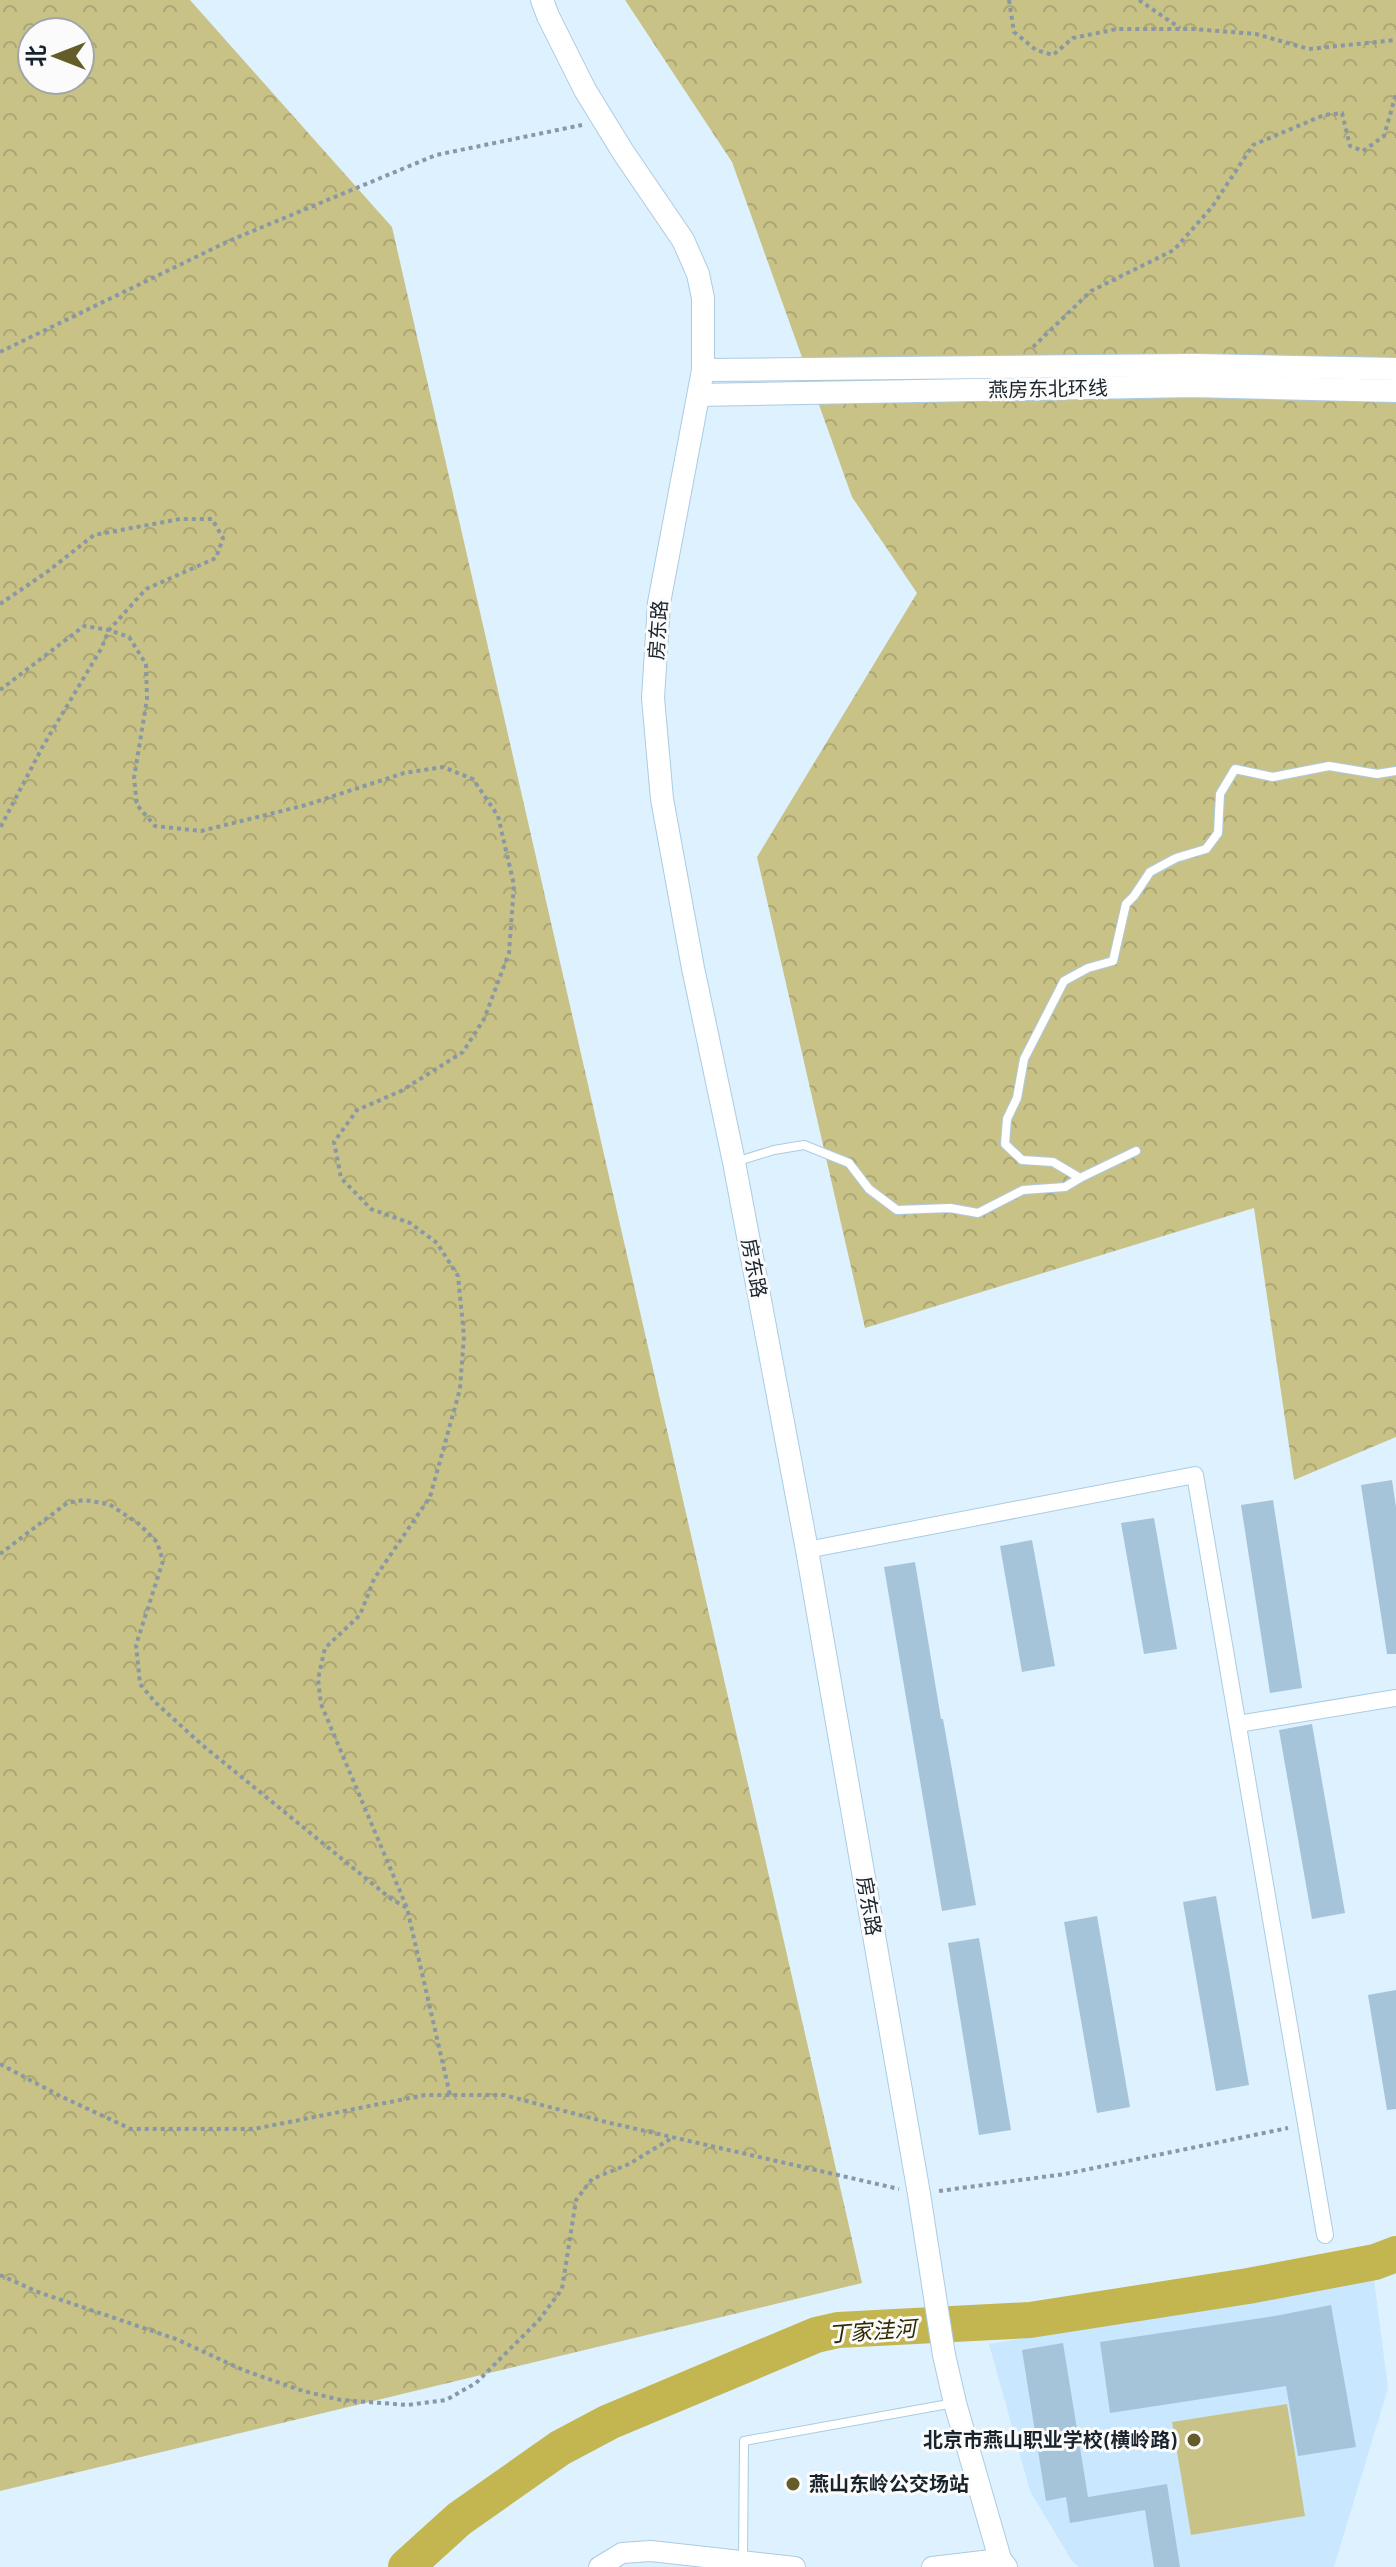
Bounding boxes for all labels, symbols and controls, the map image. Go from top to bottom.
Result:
north arrow [16,16,96,96]
text: 北 [25,45,52,67]
street label: 燕房东北环线 [988,377,1108,405]
street label: 房东路 [645,599,675,661]
street label: 房东路 [734,1236,771,1300]
street label: 房东路 [849,1875,885,1938]
water label: 丁家洼河 [827,2317,921,2350]
place label: 北京市燕山职业学校(横岭路) [923,2429,1178,2455]
marker: 北京市燕山职业学校(横岭路) [1185,2431,1203,2449]
place label: 燕山东岭公交场站 [809,2473,969,2499]
marker: 燕山东岭公交场站 [784,2475,802,2493]

